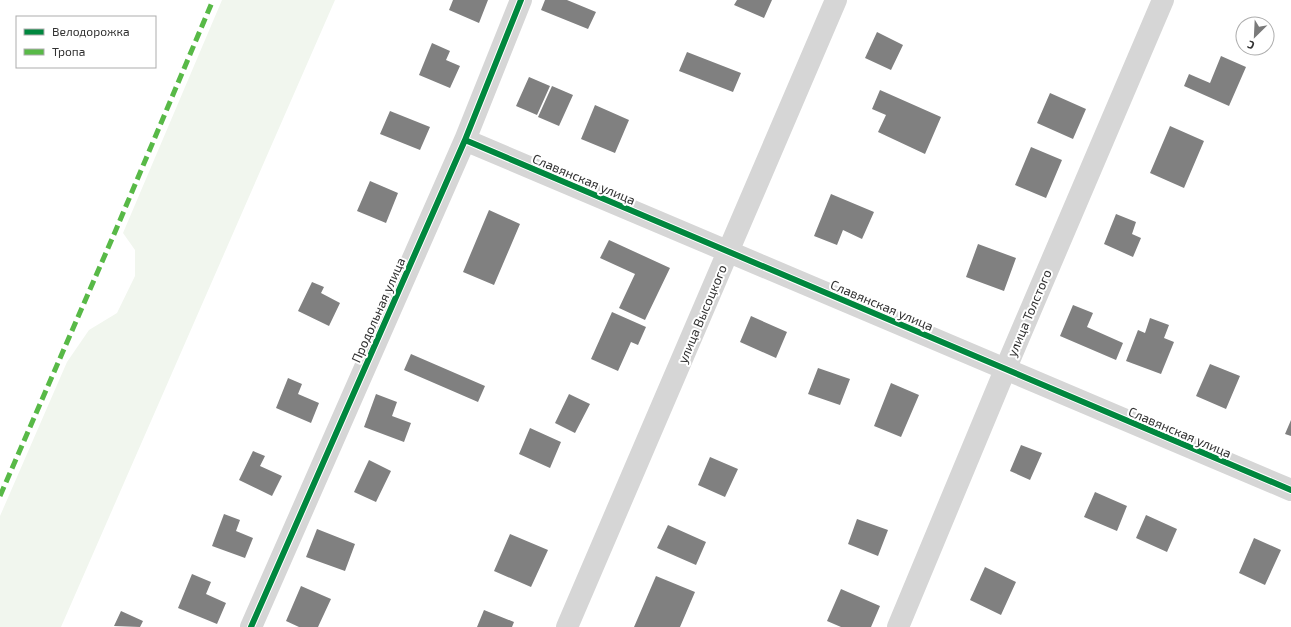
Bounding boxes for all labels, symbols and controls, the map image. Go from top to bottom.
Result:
legend [16,16,156,68]
north arrow [1235,16,1275,56]
text: Велодорожка [52,24,130,38]
text: С [1245,38,1256,53]
text: Тропа [52,44,85,58]
street label: Славянская улица [530,150,638,208]
street label: Продольная улица [348,255,408,365]
street label: улица Высоцкого [674,262,730,366]
street label: улица Толстого [1003,267,1055,359]
street label: Славянская улица [828,276,936,334]
street label: Славянская улица [1126,403,1234,461]

